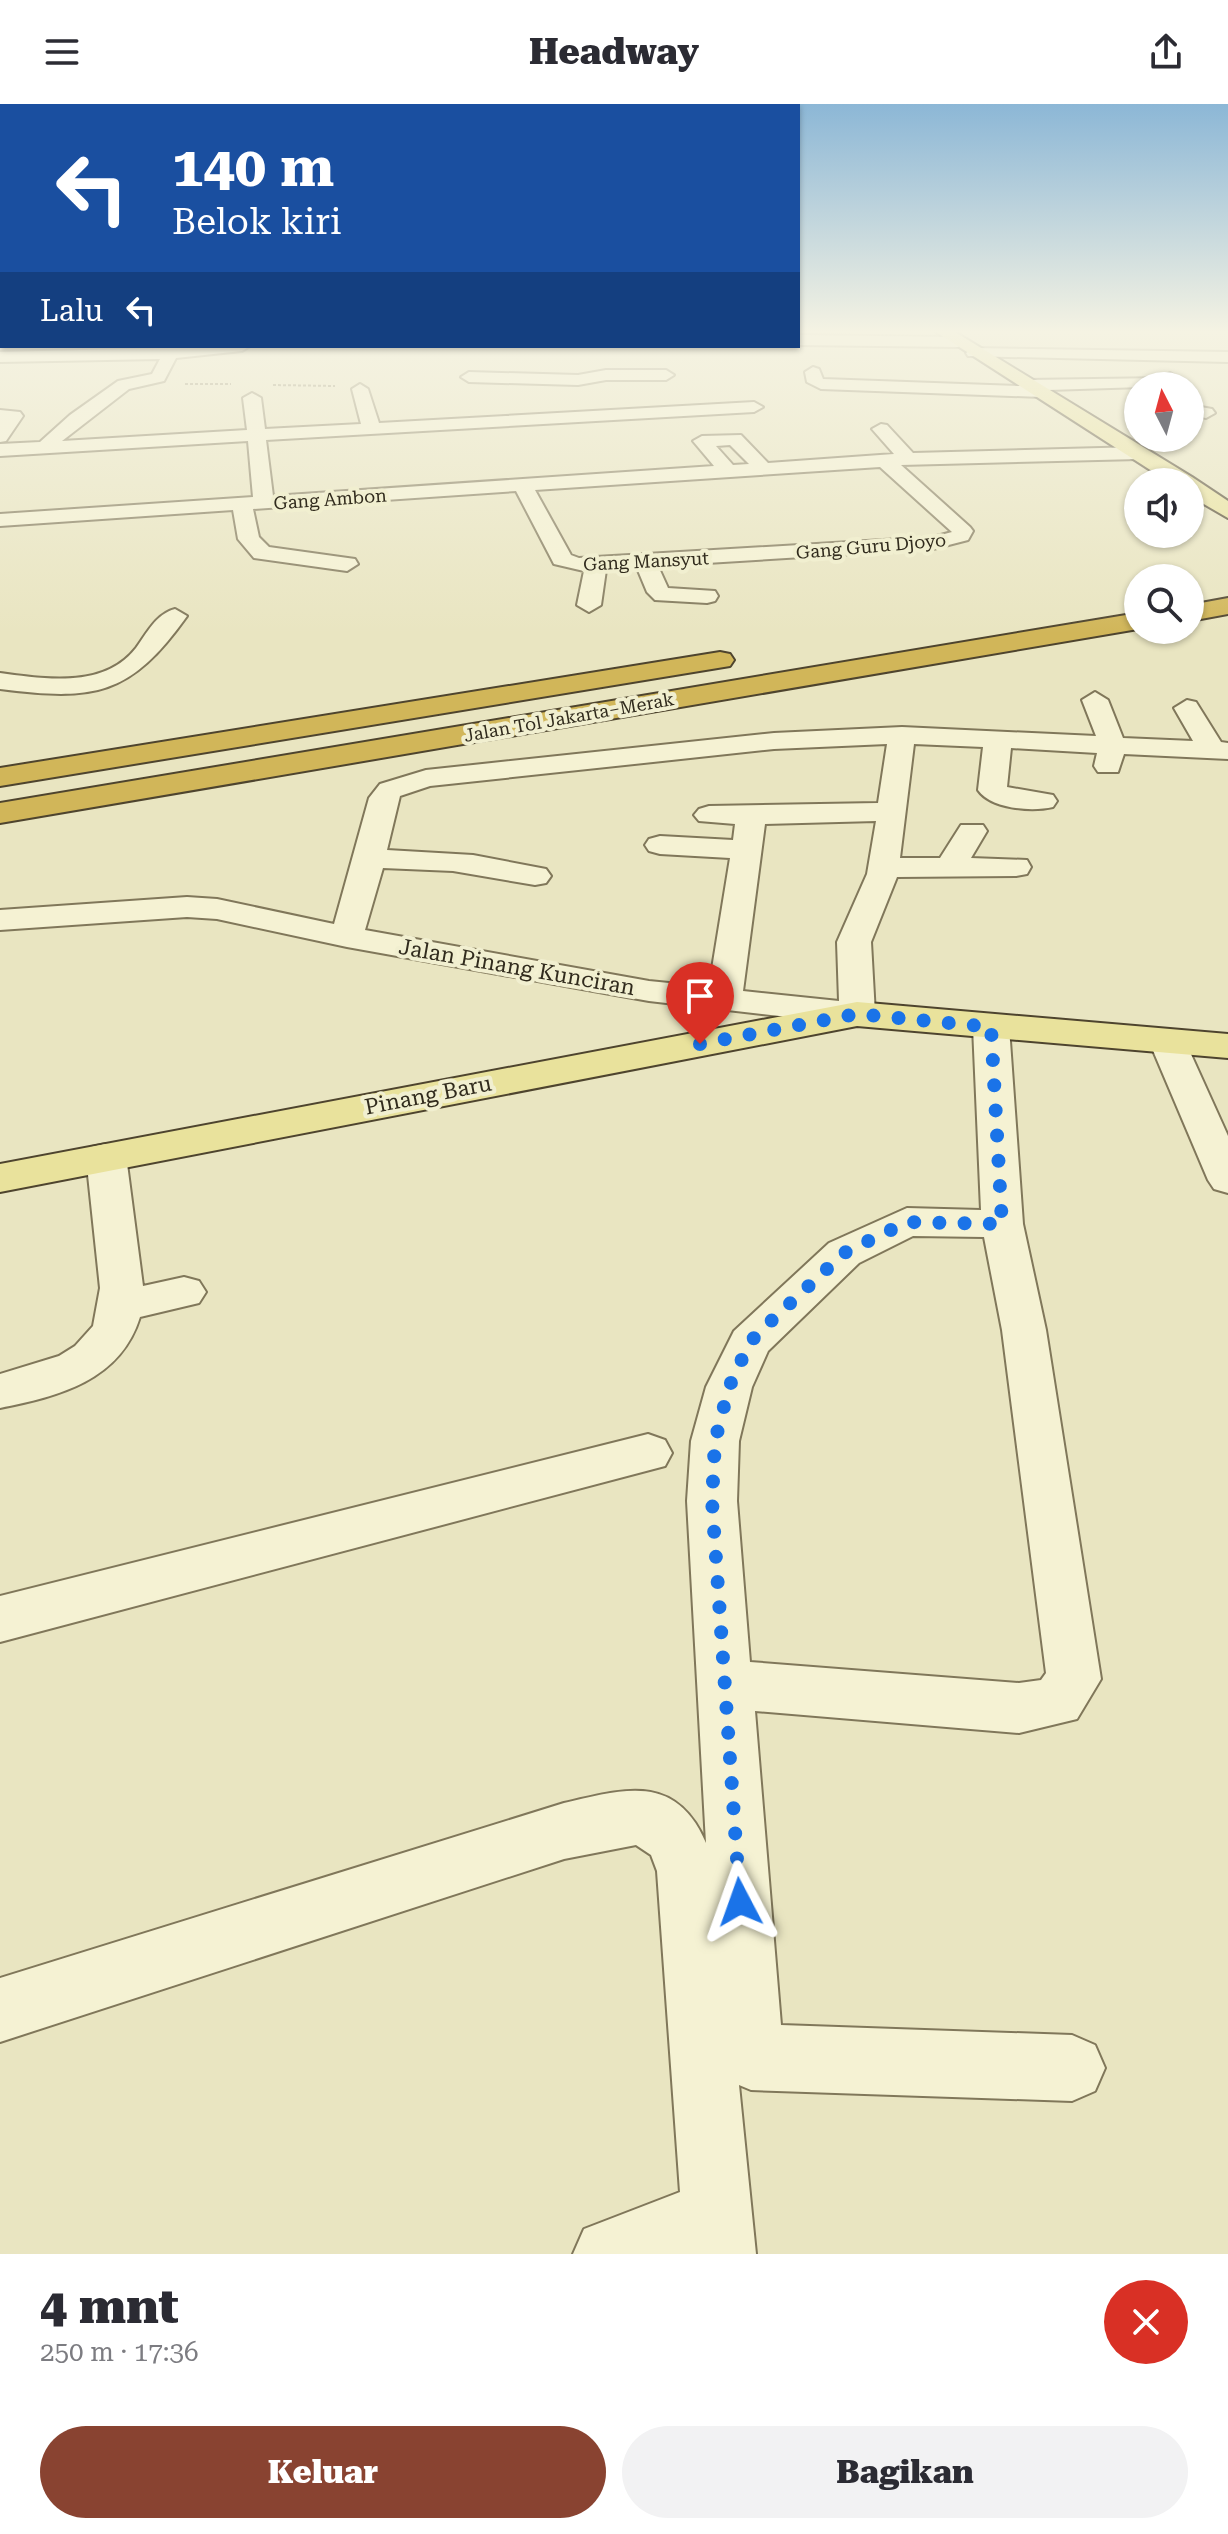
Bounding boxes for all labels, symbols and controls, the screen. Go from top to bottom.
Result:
icon: menu [40,30,84,74]
icon: share [1144,30,1188,74]
text: Headway [529,31,699,73]
text: 140 m [172,134,334,200]
icon: left [40,136,144,240]
text: Belok kiri [172,201,341,243]
icon: left [119,288,163,332]
text: Lalu [40,293,103,328]
north arrow [1124,372,1204,452]
map controls [1124,372,1204,644]
button: sound [1124,468,1204,548]
street label: Gang Ambon [273,485,388,513]
street label: Gang Guru Djoyo [795,529,947,563]
street label: Gang Mansyut [583,547,710,575]
button: search [1124,564,1204,644]
street label: Jalan Tol Jakarta–Merak [462,688,676,746]
street label: Jalan Pinang Kunciran [397,934,637,1000]
pin [666,962,734,1044]
icon: arrive [678,974,722,1018]
street label: Pinang Baru [362,1070,494,1120]
position arrow [698,1860,782,1944]
text: 4 mnt [40,2279,179,2335]
button: close [1104,2280,1188,2364]
text: 250 m · 17:36 [40,2337,199,2367]
button: Keluar [40,2426,606,2518]
button: Bagikan [622,2426,1188,2518]

